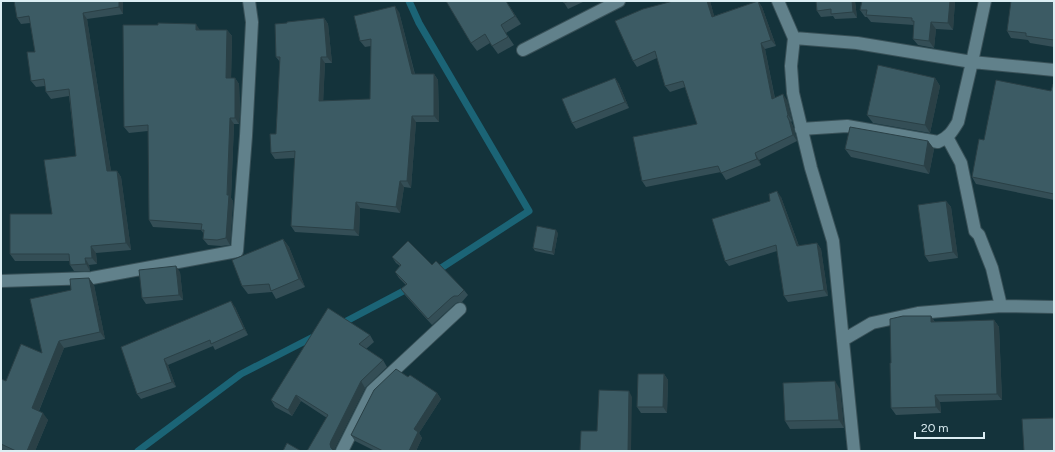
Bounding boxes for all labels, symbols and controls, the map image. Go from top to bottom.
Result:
scale bar [915,414,984,440]
text: 20 m [921,421,949,435]

